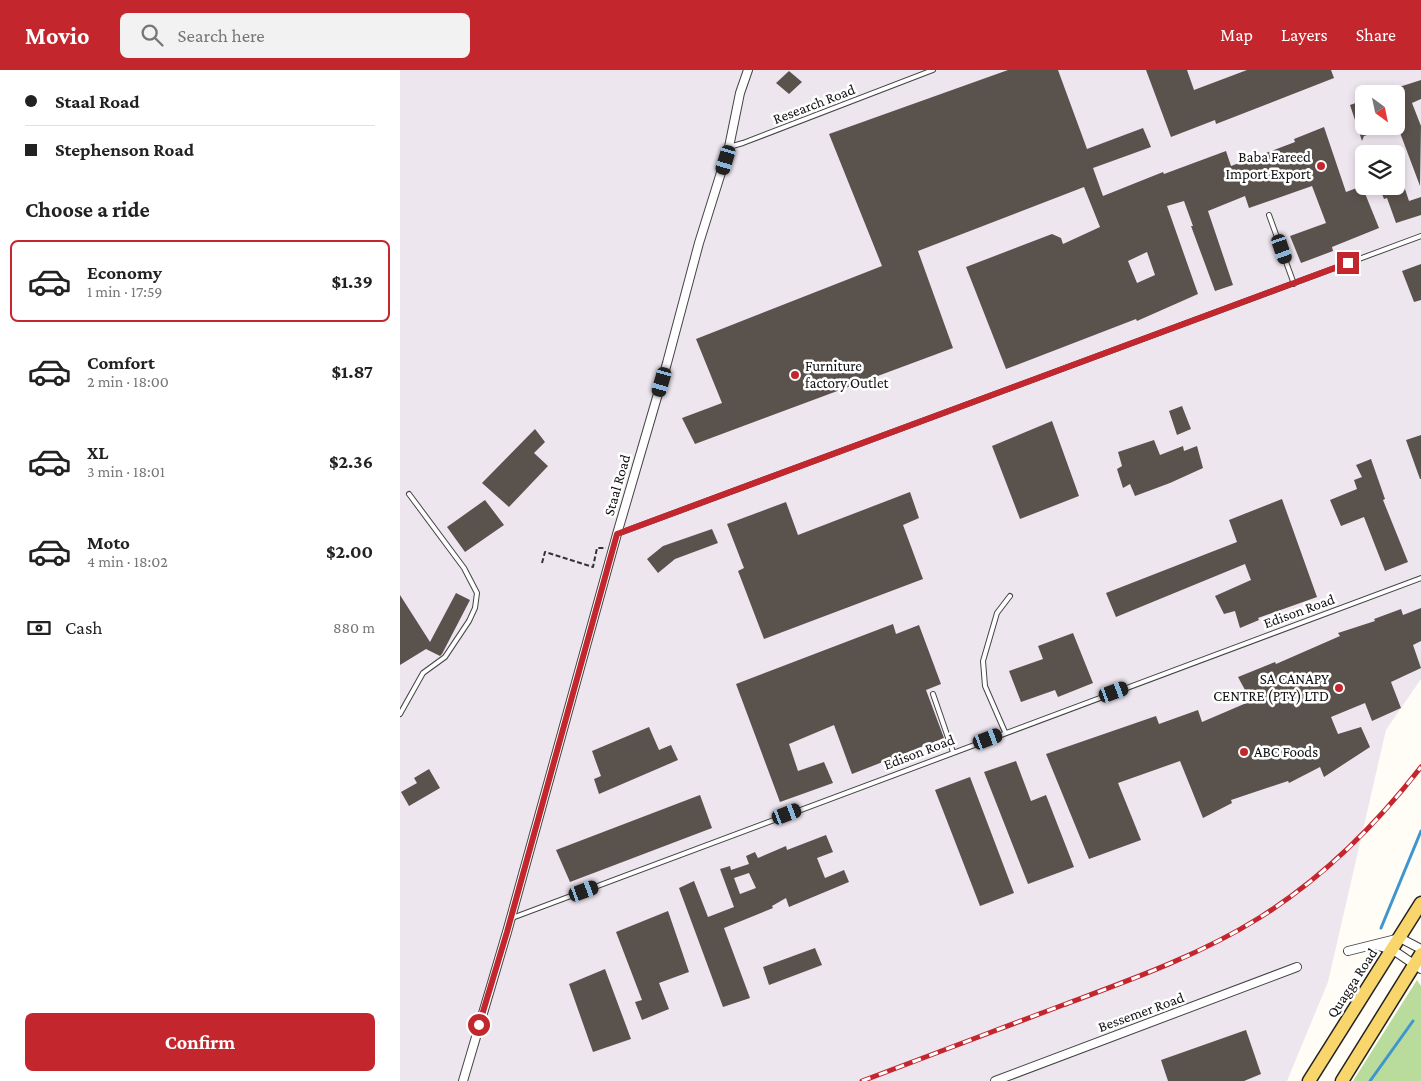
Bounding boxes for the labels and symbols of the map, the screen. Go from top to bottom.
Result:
street label: Research Road [771,81,857,127]
north arrow [1355,85,1405,135]
car [714,143,737,177]
place label: Baba Fareed Import Export [1225,149,1312,183]
marker: Baba Fareed Import Export [1315,160,1327,172]
car [1270,232,1293,266]
route end [1337,252,1359,274]
place label: Furniture factory Outlet [805,358,890,392]
car [650,366,673,398]
marker: Furniture factory Outlet [789,369,801,381]
street label: Staal Road [601,452,633,517]
street label: Edison Road [1261,591,1337,631]
place label: SA CANAPY CENTRE (PTY) LTD [1213,671,1329,705]
car [1097,680,1130,704]
marker: SA CANAPY CENTRE (PTY) LTD [1333,682,1345,694]
car [971,727,1004,751]
street label: Edison Road [881,731,957,773]
place label: ABC Foods [1254,744,1318,760]
marker: ABC Foods [1238,746,1250,758]
car [770,802,803,826]
car [567,879,600,903]
street label: Quagga Road [1324,945,1381,1021]
street label: Bessemer Road [1096,989,1186,1035]
route start [468,1014,490,1036]

